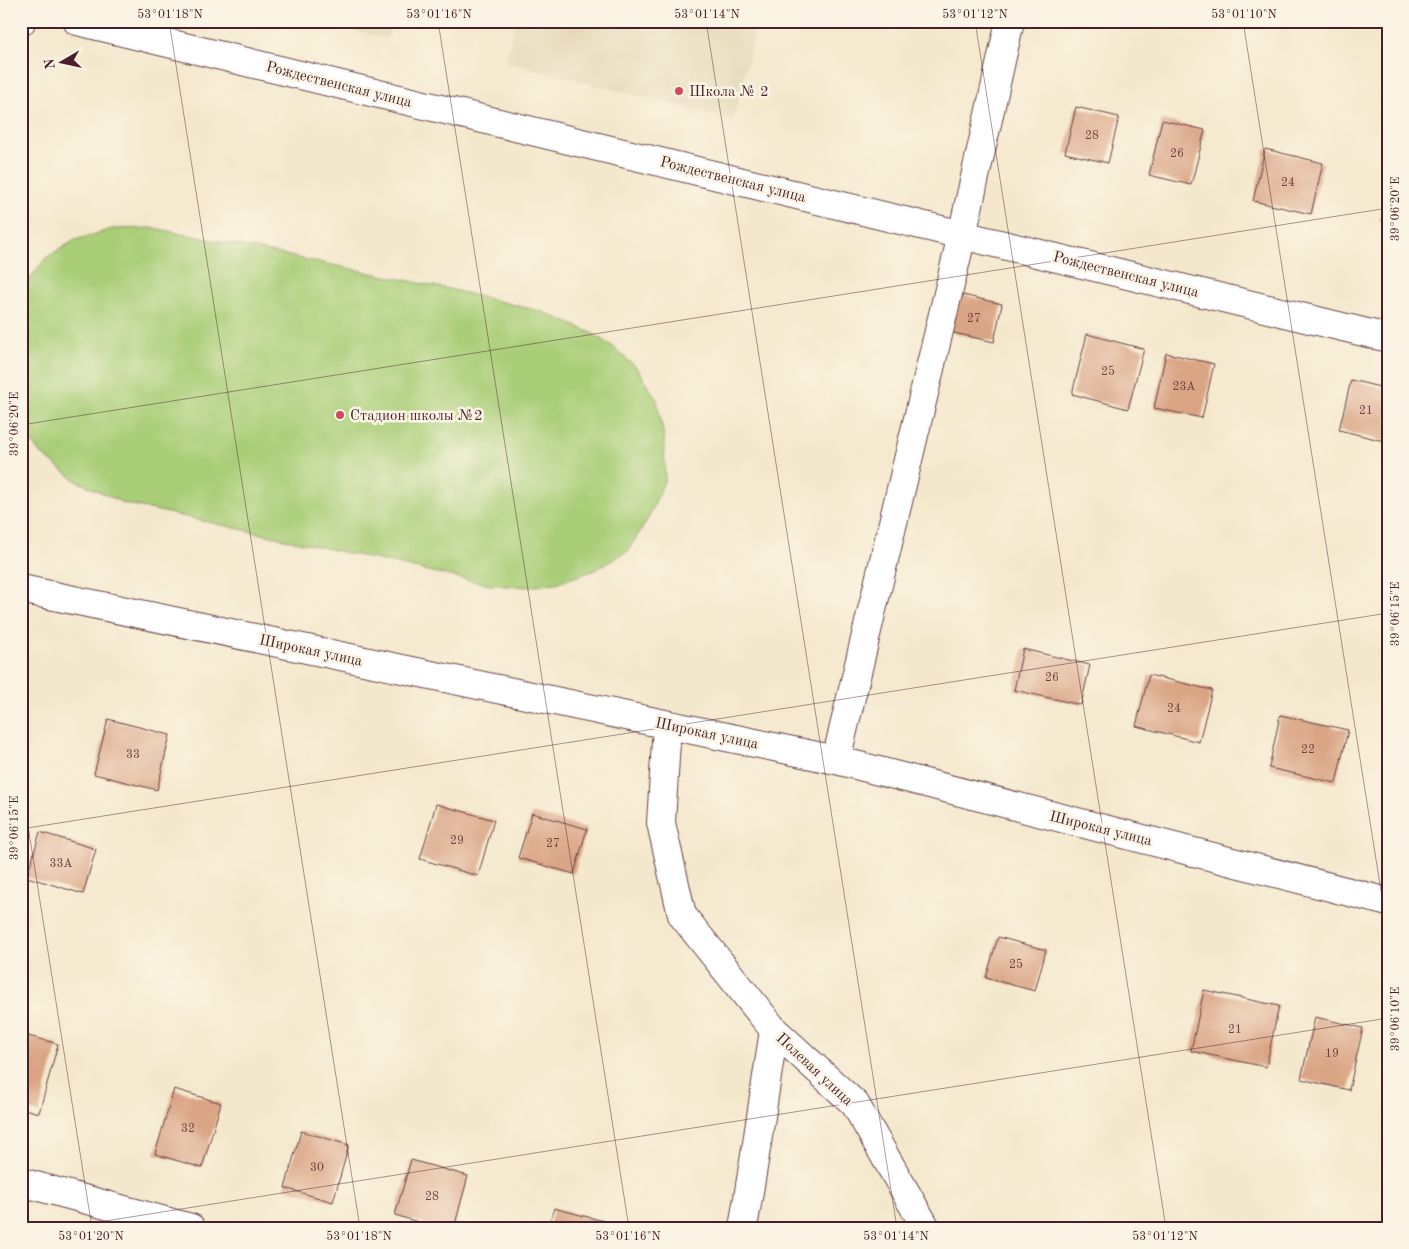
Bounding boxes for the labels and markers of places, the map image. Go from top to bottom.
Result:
marker: Школа № 2 [673,85,685,97]
place label: Школа № 2 [689,85,769,100]
marker: Стадион школы №2 [334,409,346,421]
place label: Стадион школы №2 [350,409,483,424]

